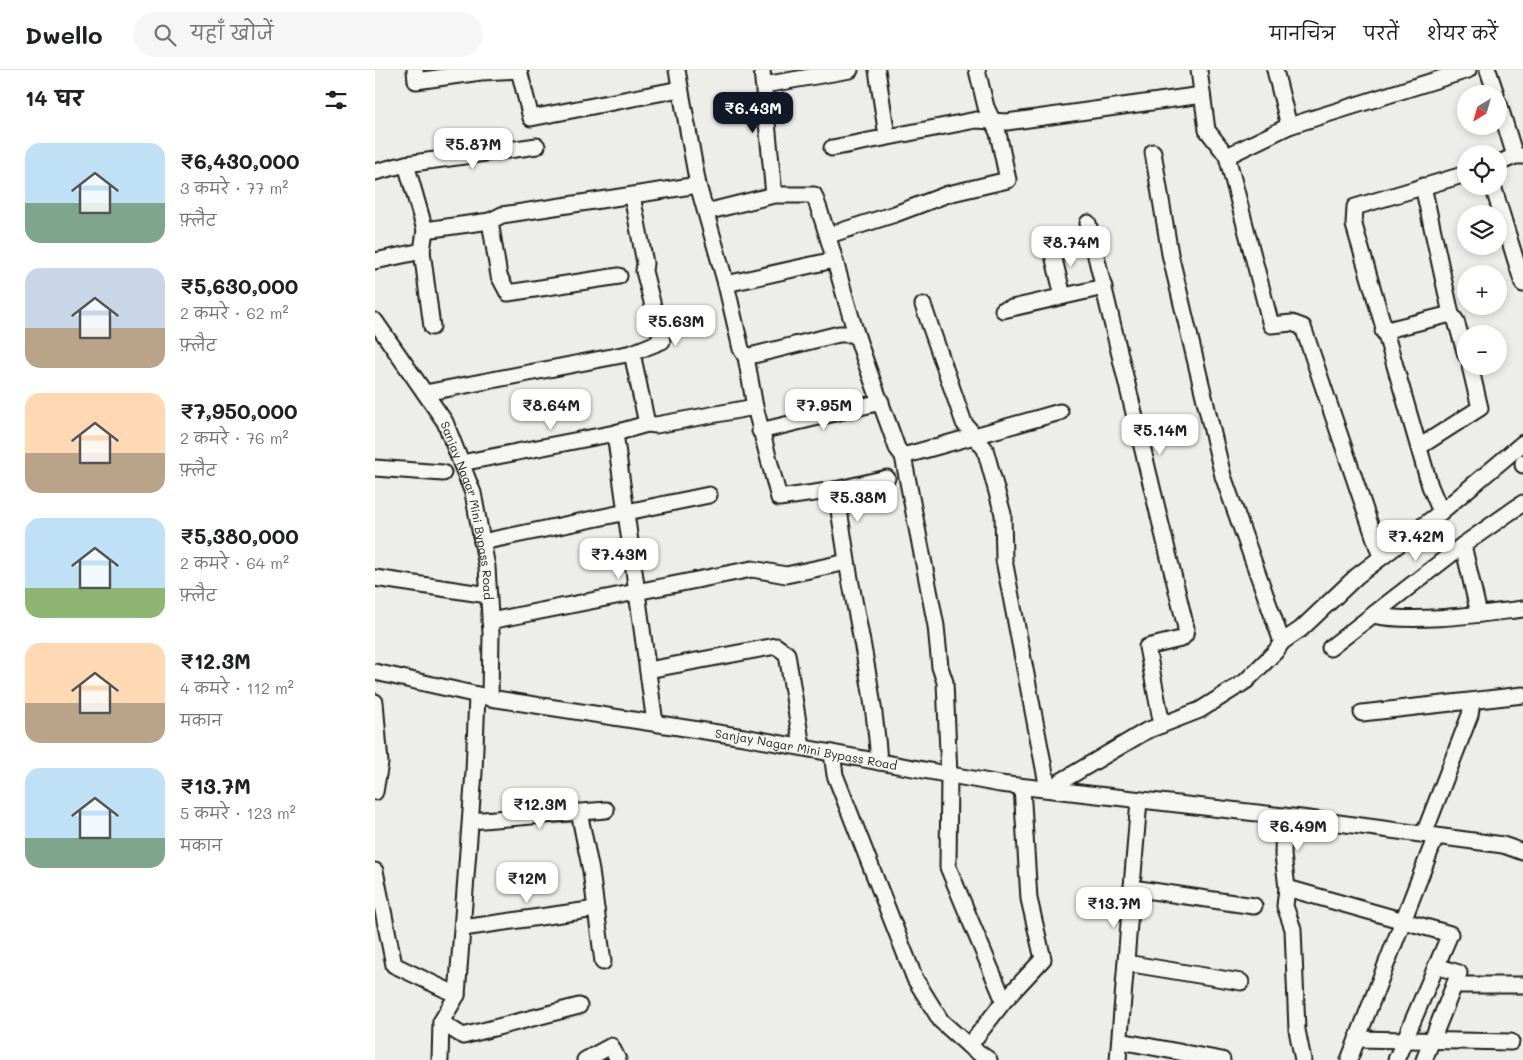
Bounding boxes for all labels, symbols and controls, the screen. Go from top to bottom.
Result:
search box [133,12,483,57]
text: Dwello [25,19,103,50]
text: यहाँ खोजें [191,20,273,45]
icon: search [151,21,179,49]
text: मानचित्र [1269,21,1335,45]
text: परतें [1363,21,1399,45]
text: शेयर करें [1427,21,1498,45]
text: 14 घर [25,84,83,111]
north arrow [1457,85,1507,135]
map controls [1457,85,1507,375]
icon: filters [322,86,350,114]
pin: ₹6.43M [712,92,794,134]
text: ₹6.43M [724,97,782,118]
pin: ₹5.87M [432,128,514,170]
text: ₹5.87M [445,133,501,154]
button: locate [1457,145,1507,195]
text: ₹6,430,000 [180,147,299,174]
icon: home [65,163,125,223]
text: 3 कमरे · 77 m² [180,177,288,198]
button: layers [1457,205,1507,255]
text: फ़्लैट [180,209,216,230]
pin: ₹8.74M [1030,226,1112,268]
text: ₹8.74M [1042,231,1100,252]
button: + [1457,265,1507,315]
text: ₹5,630,000 [180,272,298,299]
icon: home [65,288,125,348]
text: 2 कमरे · 62 m² [180,302,289,323]
pin: ₹5.63M [635,304,717,347]
text: ₹5.63M [647,310,705,331]
button: − [1457,325,1507,375]
text: फ़्लैट [180,334,216,355]
pin: ₹8.64M [510,388,592,431]
pin: ₹7.95M [783,388,865,431]
text: ₹8.64M [522,394,580,415]
text: ₹7.95M [796,394,852,415]
text: ₹7,950,000 [180,397,297,424]
icon: home [65,413,125,473]
pin: ₹5.14M [1119,414,1201,456]
street label: Sanjay Nagar Mini Bypass Road [437,419,497,601]
text: ₹5.14M [1132,419,1188,440]
text: 2 कमरे · 76 m² [180,427,289,448]
text: फ़्लैट [180,459,216,480]
pin: ₹5.38M [817,480,899,523]
text: ₹5.38M [829,486,887,507]
pin: ₹7.42M [1375,520,1457,562]
text: ₹5,380,000 [180,522,299,549]
text: ₹7.42M [1388,525,1444,546]
icon: home [65,538,125,598]
pin: ₹7.43M [578,538,660,580]
text: ₹7.43M [590,543,648,564]
text: 2 कमरे · 64 m² [180,552,289,573]
text: फ़्लैट [180,584,216,605]
text: ₹12.3M [180,647,251,674]
icon: home [65,663,125,723]
text: 4 कमरे · 112 m² [180,677,294,698]
text: मकान [180,709,222,730]
street label: Sanjay Nagar Mini Bypass Road [714,725,899,773]
text: ₹13.7M [180,772,251,799]
icon: home [65,788,125,848]
pin: ₹12.3M [499,788,581,830]
text: ₹12.3M [513,793,567,814]
text: 5 कमरे · 123 m² [180,802,296,823]
pin: ₹6.49M [1257,810,1339,852]
text: ₹6.49M [1269,815,1327,836]
text: मकान [180,834,222,855]
pin: ₹12M [497,862,557,904]
text: ₹12M [507,867,547,888]
pin: ₹13.7M [1073,886,1155,929]
text: ₹13.7M [1087,892,1141,913]

